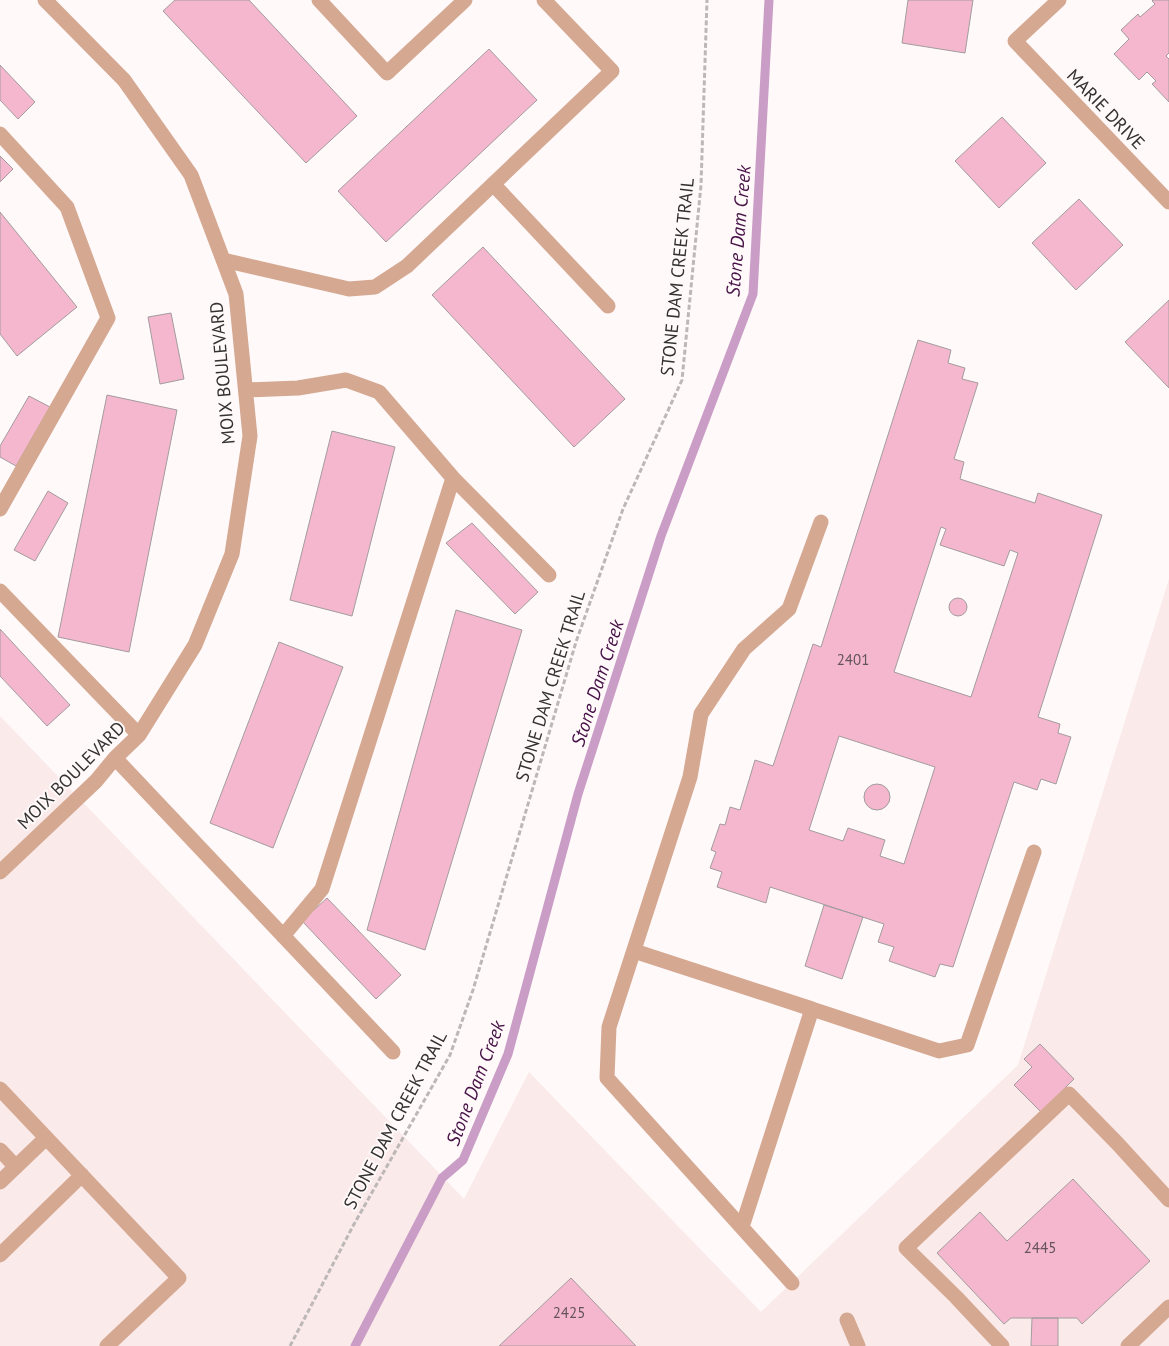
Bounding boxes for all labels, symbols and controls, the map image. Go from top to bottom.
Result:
street label: MARIE DRIVE [1062,64,1150,154]
water label: Stone Dam Creek [720,163,756,298]
street label: STONE DAM CREEK TRAIL [655,177,699,377]
street label: MOIX BOULEVARD [204,301,240,445]
street label: STONE DAM CREEK TRAIL [510,588,590,784]
water label: Stone Dam Creek [565,615,629,749]
house number: 2401 [837,650,869,669]
street label: MOIX BOULEVARD [12,716,130,834]
water label: Stone Dam Creek [440,1016,510,1149]
street label: STONE DAM CREEK TRAIL [338,1027,452,1213]
house number: 2445 [1024,1238,1056,1257]
house number: 2425 [553,1303,585,1322]

